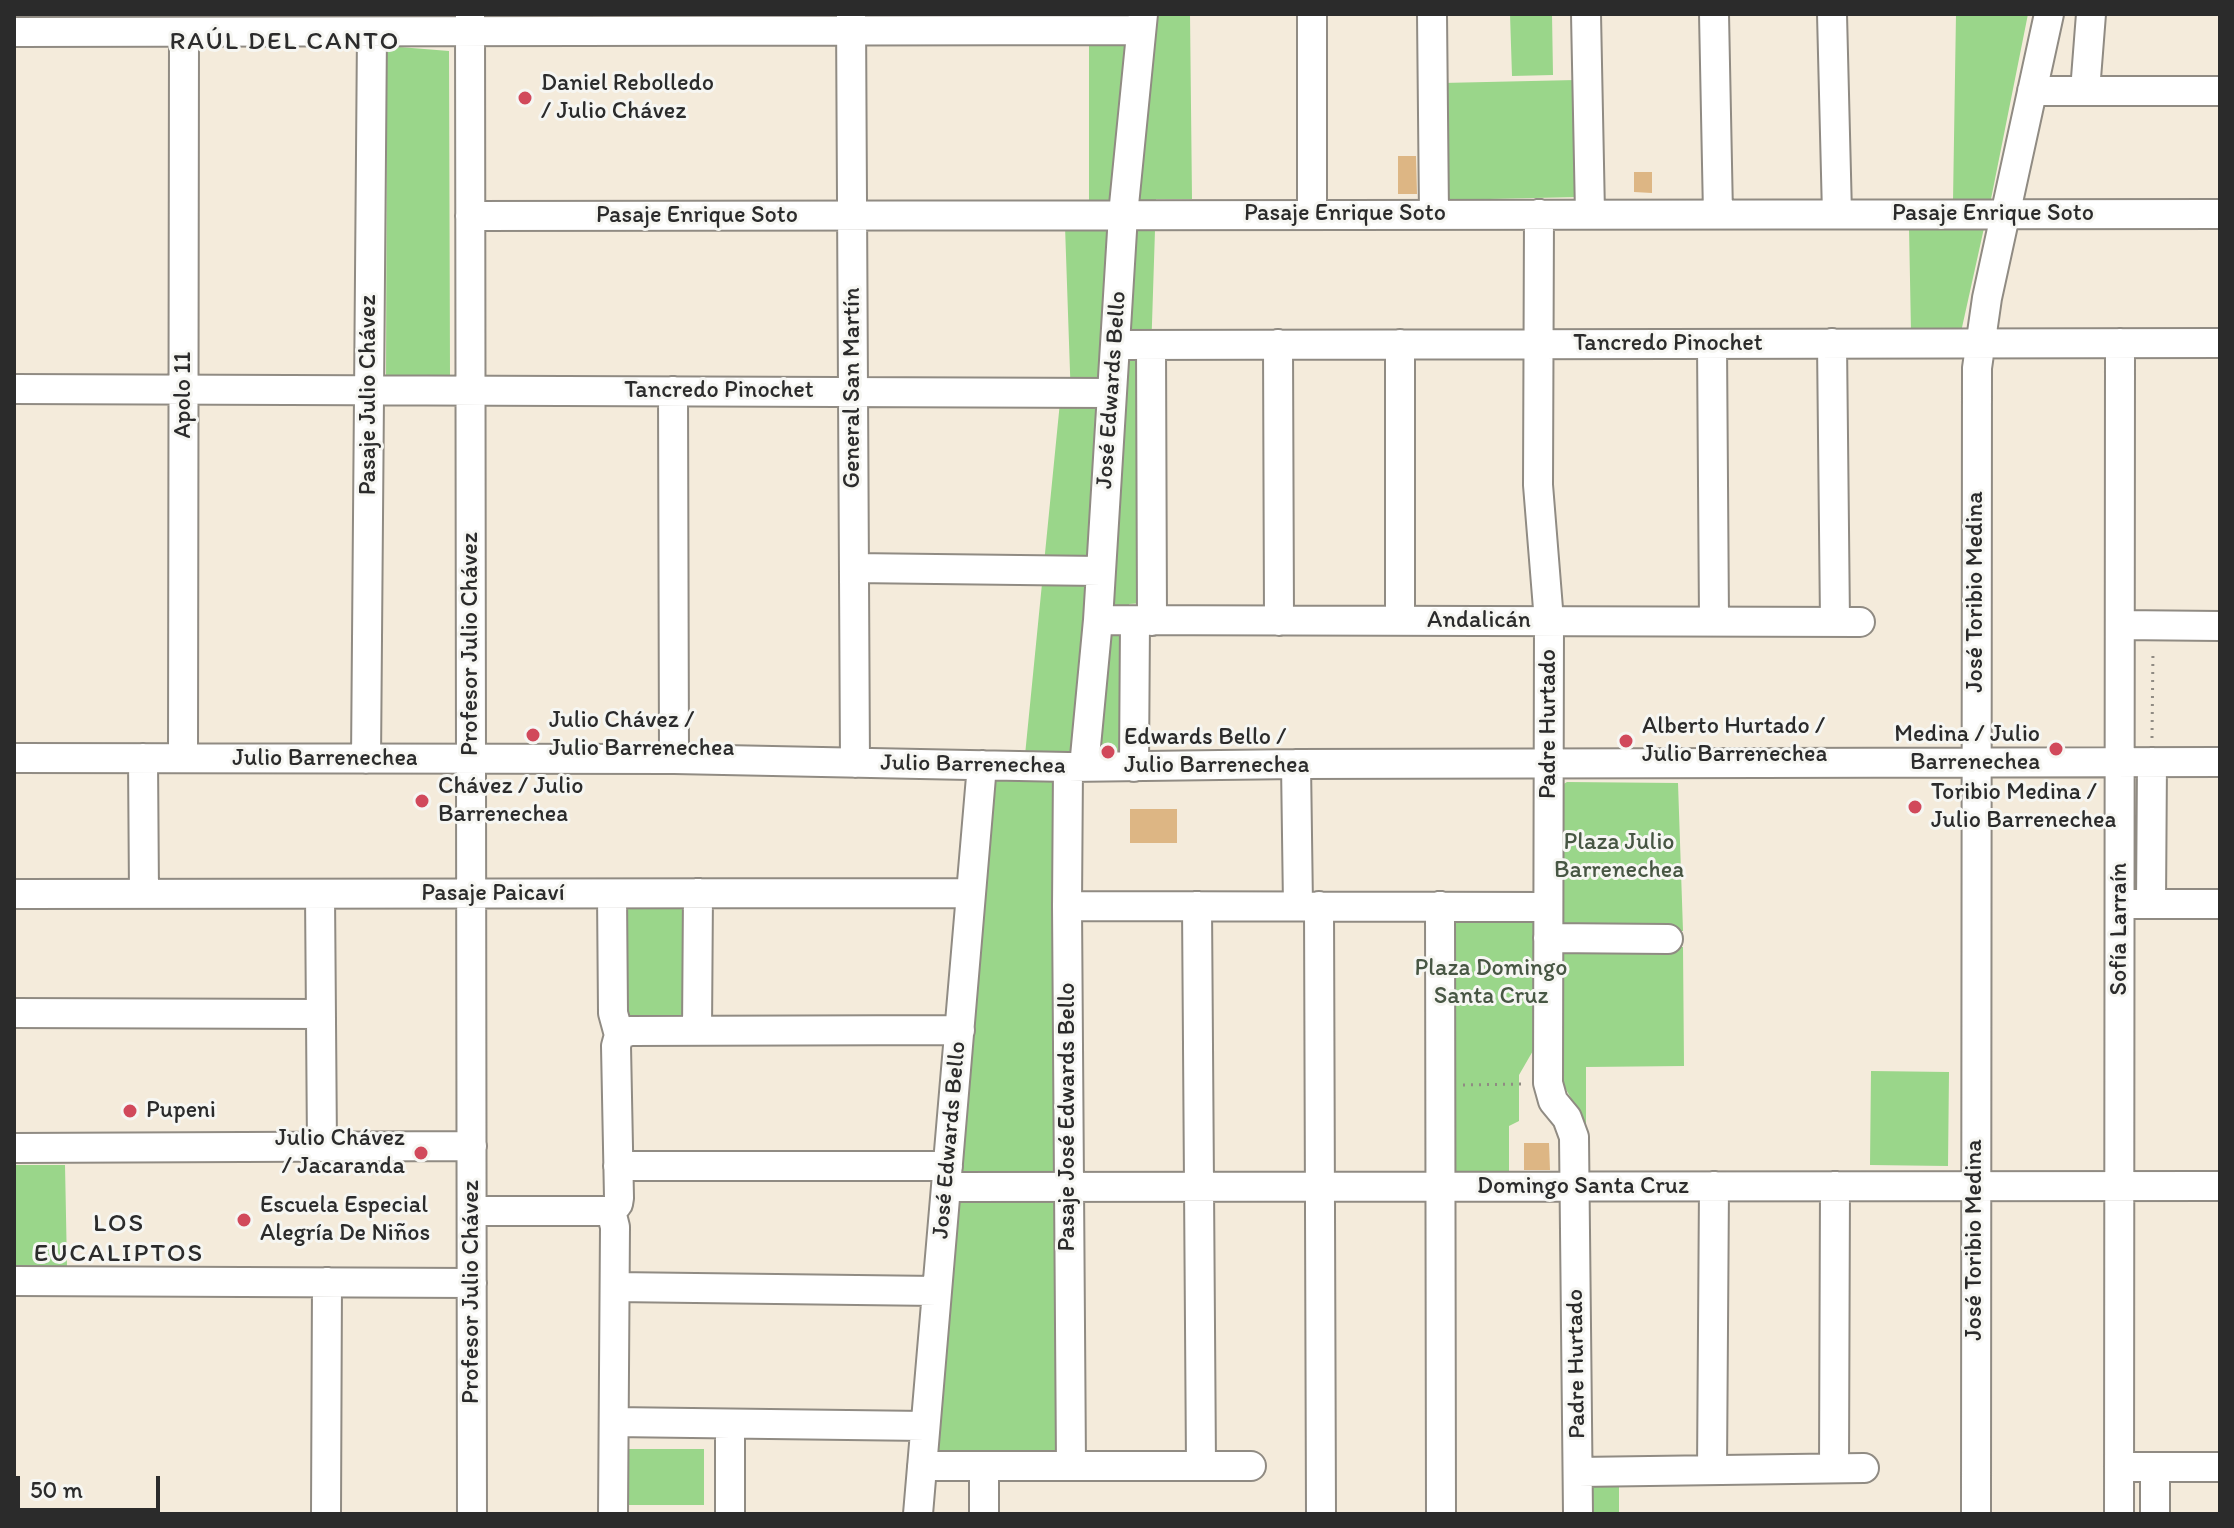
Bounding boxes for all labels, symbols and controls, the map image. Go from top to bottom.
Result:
district label: RAÚL DEL CANTO [169,26,401,58]
place label: Daniel Rebolledo / Julio Chávez [541,70,714,126]
marker: Daniel Rebolledo / Julio Chávez [516,89,534,107]
street label: Pasaje Enrique Soto [1244,200,1446,228]
street label: Pasaje Enrique Soto [1892,200,2094,228]
street label: Pasaje Enrique Soto [596,202,798,230]
street label: General San Martín [839,287,867,489]
street label: José Edwards Bello [1091,290,1133,490]
street label: Pasaje Julio Chávez [355,295,383,495]
street label: Tancredo Pinochet [1573,330,1763,358]
street label: Apolo 11 [170,352,198,438]
street label: Tancredo Pinochet [624,377,814,405]
street label: José Toribio Medina [1962,491,1990,693]
street label: Profesor Julio Chávez [457,532,485,756]
street label: Andalicán [1427,607,1531,635]
street label: Padre Hurtado [1535,649,1563,799]
place label: Julio Chávez / Julio Barrenechea [549,707,734,763]
place label: Alberto Hurtado / Julio Barrenechea [1642,713,1827,769]
place label: Medina / Julio Barrenechea [1894,721,2040,777]
place label: Edwards Bello / Julio Barrenechea [1124,724,1309,780]
marker: Julio Chávez / Julio Barrenechea [524,726,542,744]
marker: Alberto Hurtado / Julio Barrenechea [1617,732,1635,750]
marker: Medina / Julio Barrenechea [2047,740,2065,758]
marker: Edwards Bello / Julio Barrenechea [1099,743,1117,761]
street label: Julio Barrenechea [232,745,418,773]
street label: Julio Barrenechea [880,749,1066,781]
place label: Chávez / Julio Barrenechea [438,773,583,829]
place label: Toribio Medina / Julio Barrenechea [1931,779,2116,835]
marker: Chávez / Julio Barrenechea [413,792,431,810]
marker: Toribio Medina / Julio Barrenechea [1906,798,1924,816]
park label: Plaza Julio Barrenechea [1554,829,1684,885]
street label: Sofía Larraín [2106,863,2134,995]
street label: Pasaje Paicaví [421,880,565,908]
park label: Plaza Domingo Santa Cruz [1415,955,1567,1011]
street label: Pasaje José Edwards Bello [1054,983,1082,1251]
street label: José Edwards Bello [927,1040,973,1240]
place label: Pupeni [146,1097,216,1125]
marker: Pupeni [121,1102,139,1120]
place label: Julio Chávez / Jacaranda [275,1125,405,1181]
street label: José Toribio Medina [1961,1139,1989,1341]
marker: Julio Chávez / Jacaranda [412,1144,430,1162]
street label: Domingo Santa Cruz [1477,1173,1689,1201]
street label: Profesor Julio Chávez [458,1180,486,1404]
place label: Escuela Especial Alegría De Niños [260,1192,430,1248]
district label: LOS EUCALIPTOS [34,1208,204,1270]
marker: Escuela Especial Alegría De Niños [235,1211,253,1229]
street label: Padre Hurtado [1561,1289,1593,1439]
scale bar [20,1460,164,1510]
text: 50 m [30,1475,83,1504]

